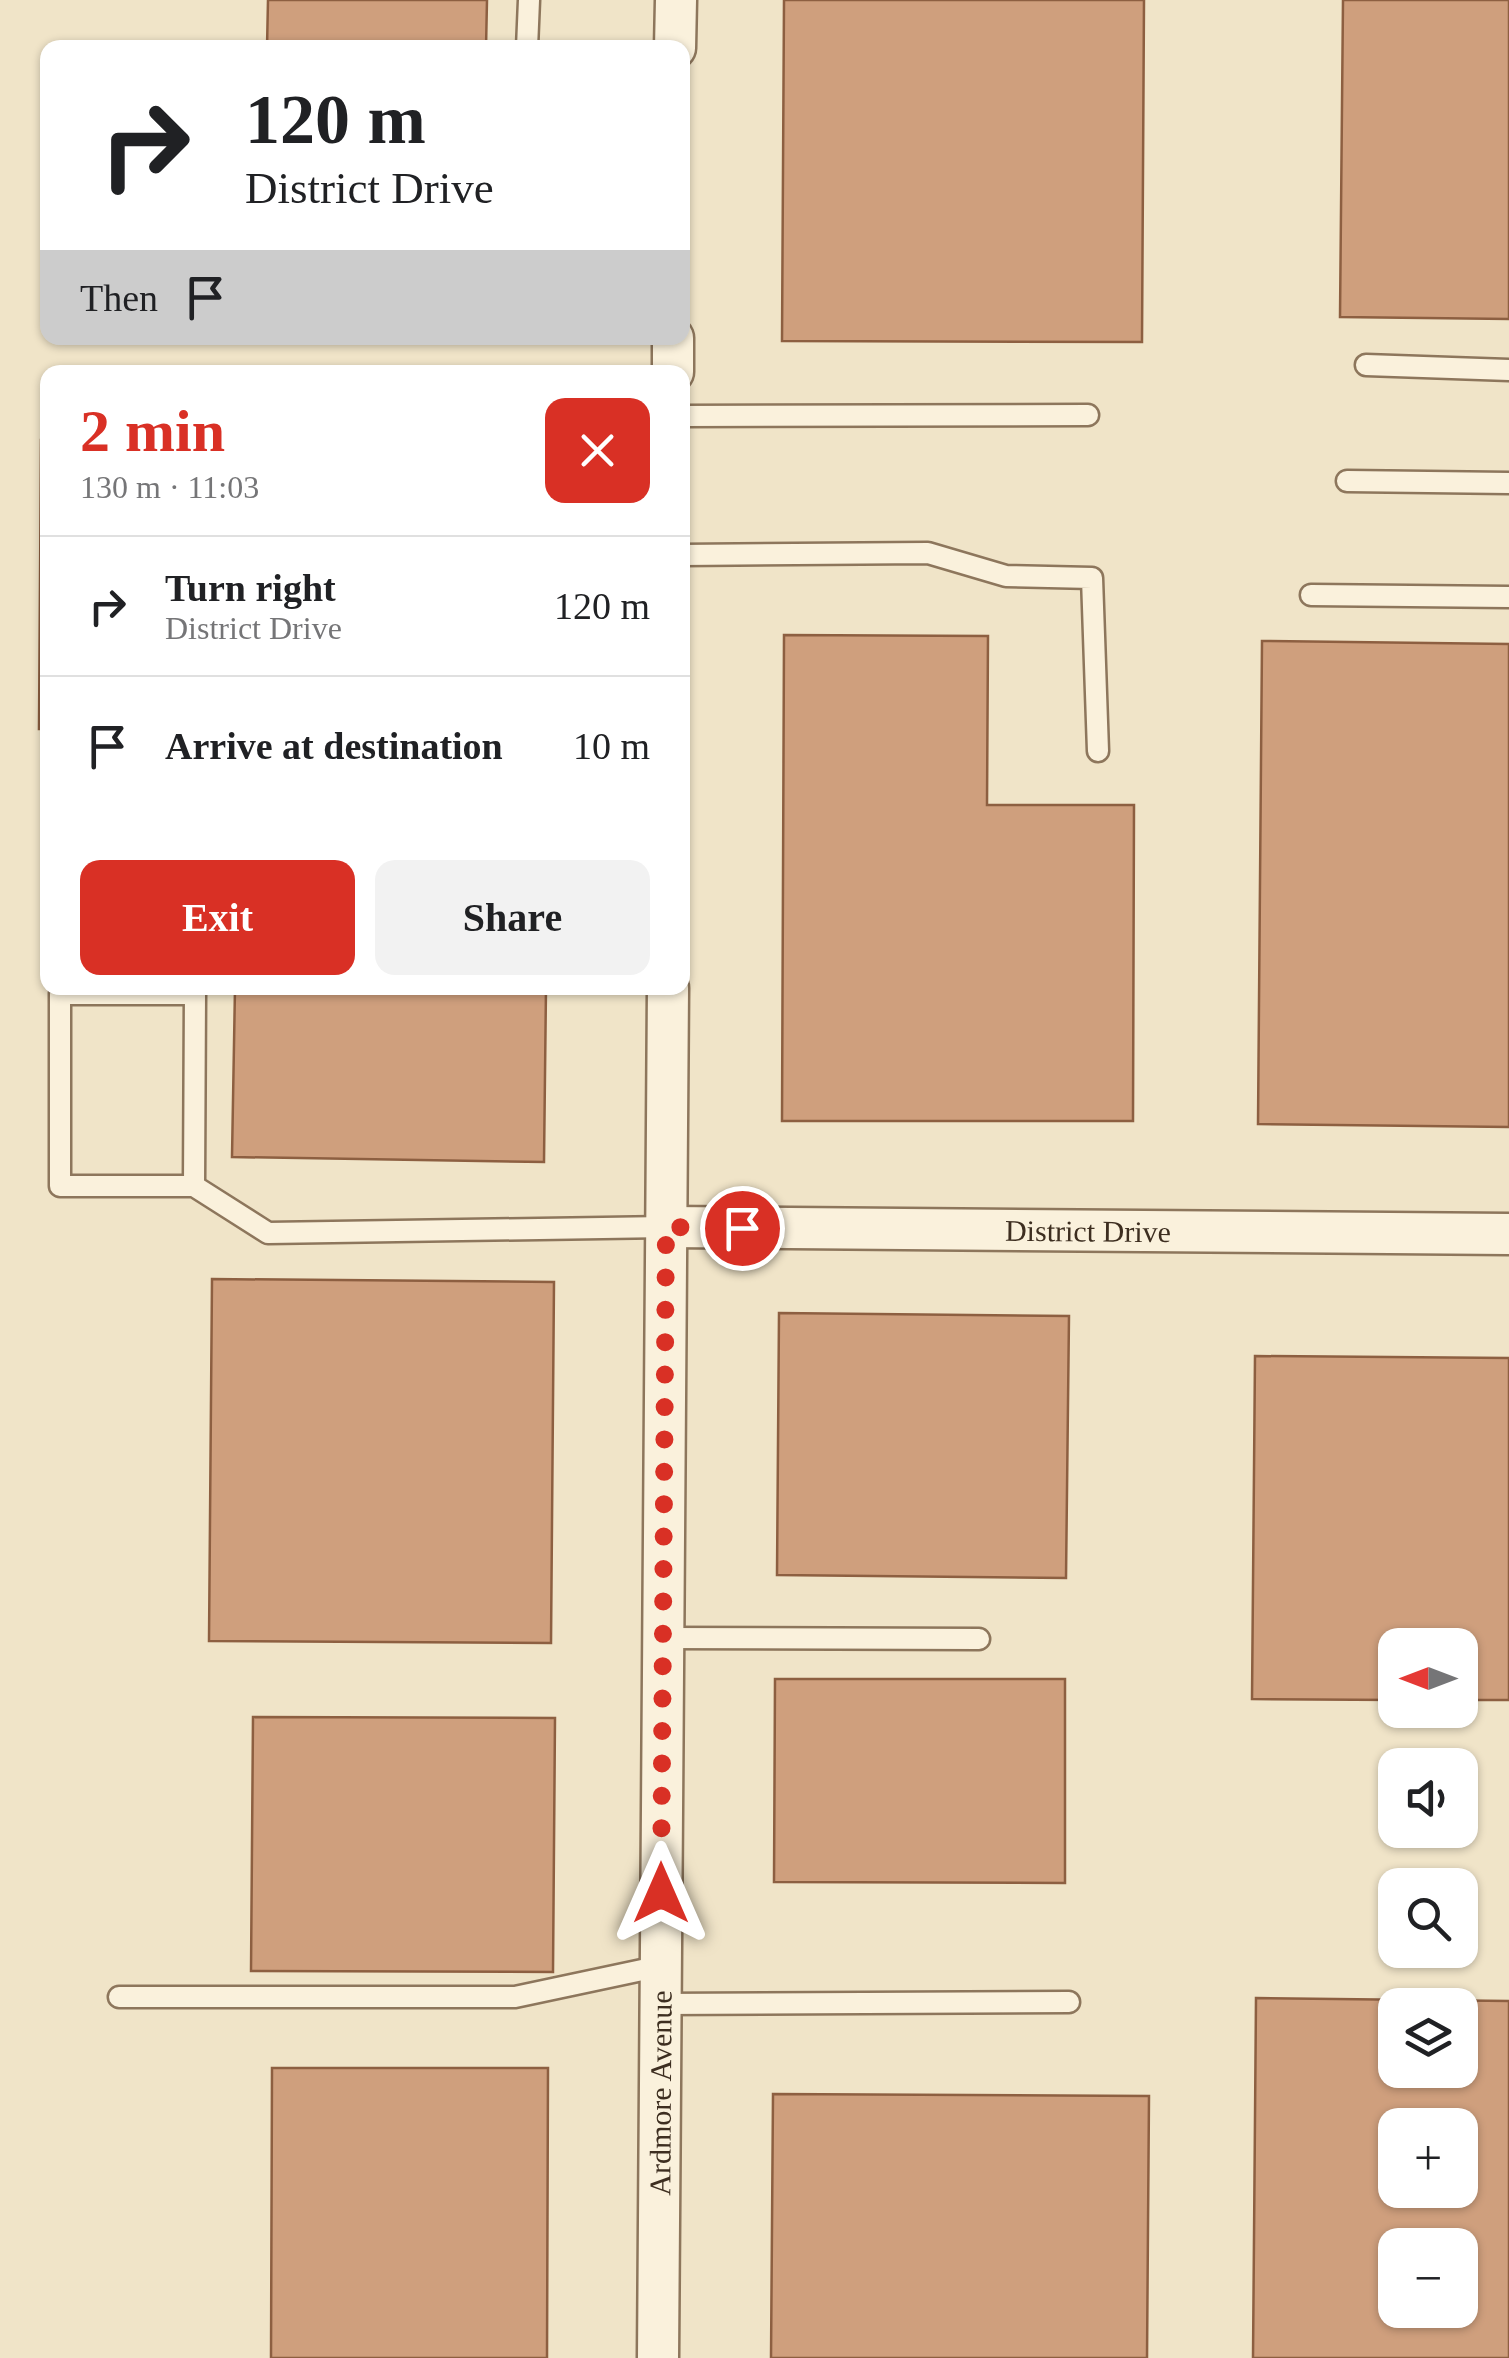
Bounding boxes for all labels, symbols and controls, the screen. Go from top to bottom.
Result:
icon: right [80,80,210,210]
text: 120 m [245,81,426,158]
text: District Drive [245,163,494,213]
icon: arrive [178,270,233,325]
text: Then [80,277,158,319]
text: 2 min [80,398,225,464]
button: close [545,398,650,503]
text: 130 m · 11:03 [80,469,259,505]
text: Turn right [165,567,336,609]
icon: right [80,579,135,634]
text: 120 m [554,585,650,627]
text: District Drive [165,610,342,646]
icon: arrive [80,719,135,774]
text: Arrive at destination [165,725,503,767]
text: 10 m [573,725,650,767]
button: Exit [80,860,355,975]
button: Share [375,860,650,975]
pin [700,1186,785,1271]
icon: arrive [715,1201,770,1256]
street label: District Drive [1005,1213,1171,1248]
north arrow [1378,1628,1478,1728]
map controls [1378,1628,1478,2328]
button: sound [1378,1748,1478,1848]
position arrow [609,1841,713,1945]
button: search [1378,1868,1478,1968]
button: layers [1378,1988,1478,2088]
street label: Ardmore Avenue [643,1990,677,2196]
button: + [1378,2108,1478,2208]
button: − [1378,2228,1478,2328]

